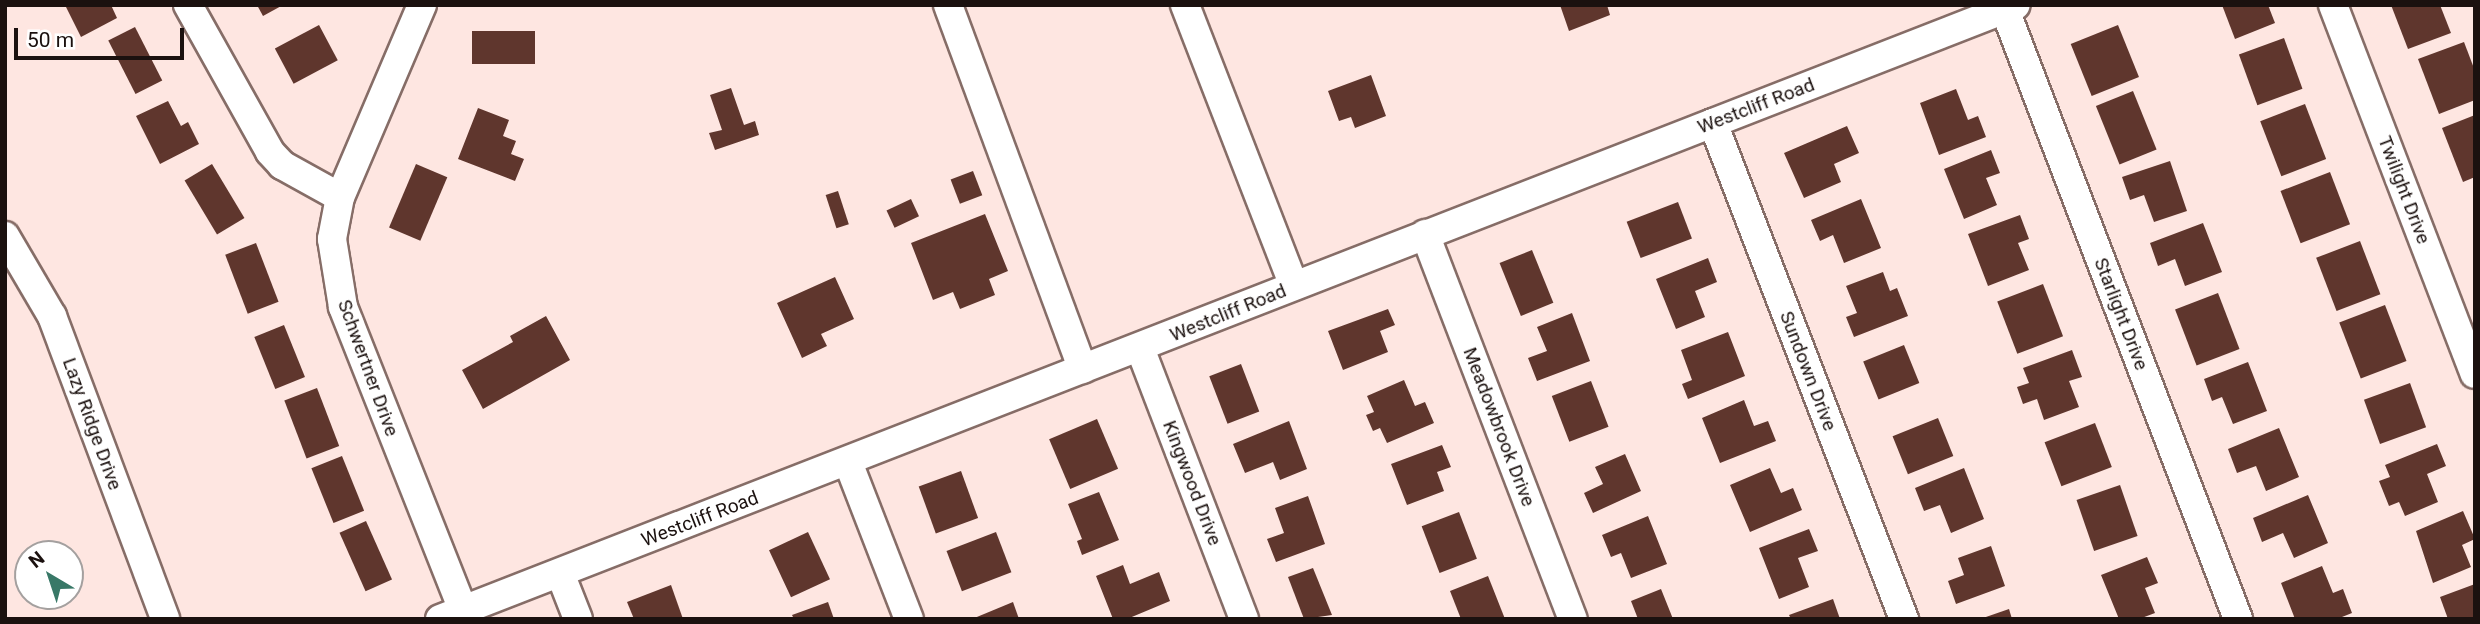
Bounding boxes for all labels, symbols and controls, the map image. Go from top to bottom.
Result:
scale bar [18,14,187,58]
text: 50 m [27,28,74,52]
street label: Westcliff Road [1694,73,1818,139]
street label: Twilight Drive [2373,133,2435,247]
street label: Starlight Drive [2089,255,2153,373]
street label: Westcliff Road [1167,279,1289,347]
street label: Schwertner Drive [333,297,403,439]
street label: Sundown Drive [1775,308,1841,434]
street label: Meadowbrook Drive [1458,344,1540,510]
street label: Lazy Ridge Drive [58,355,126,493]
street label: Kingwood Drive [1158,417,1226,549]
street label: Westcliff Road [638,486,762,552]
north arrow [14,540,84,610]
text: N [24,547,49,573]

